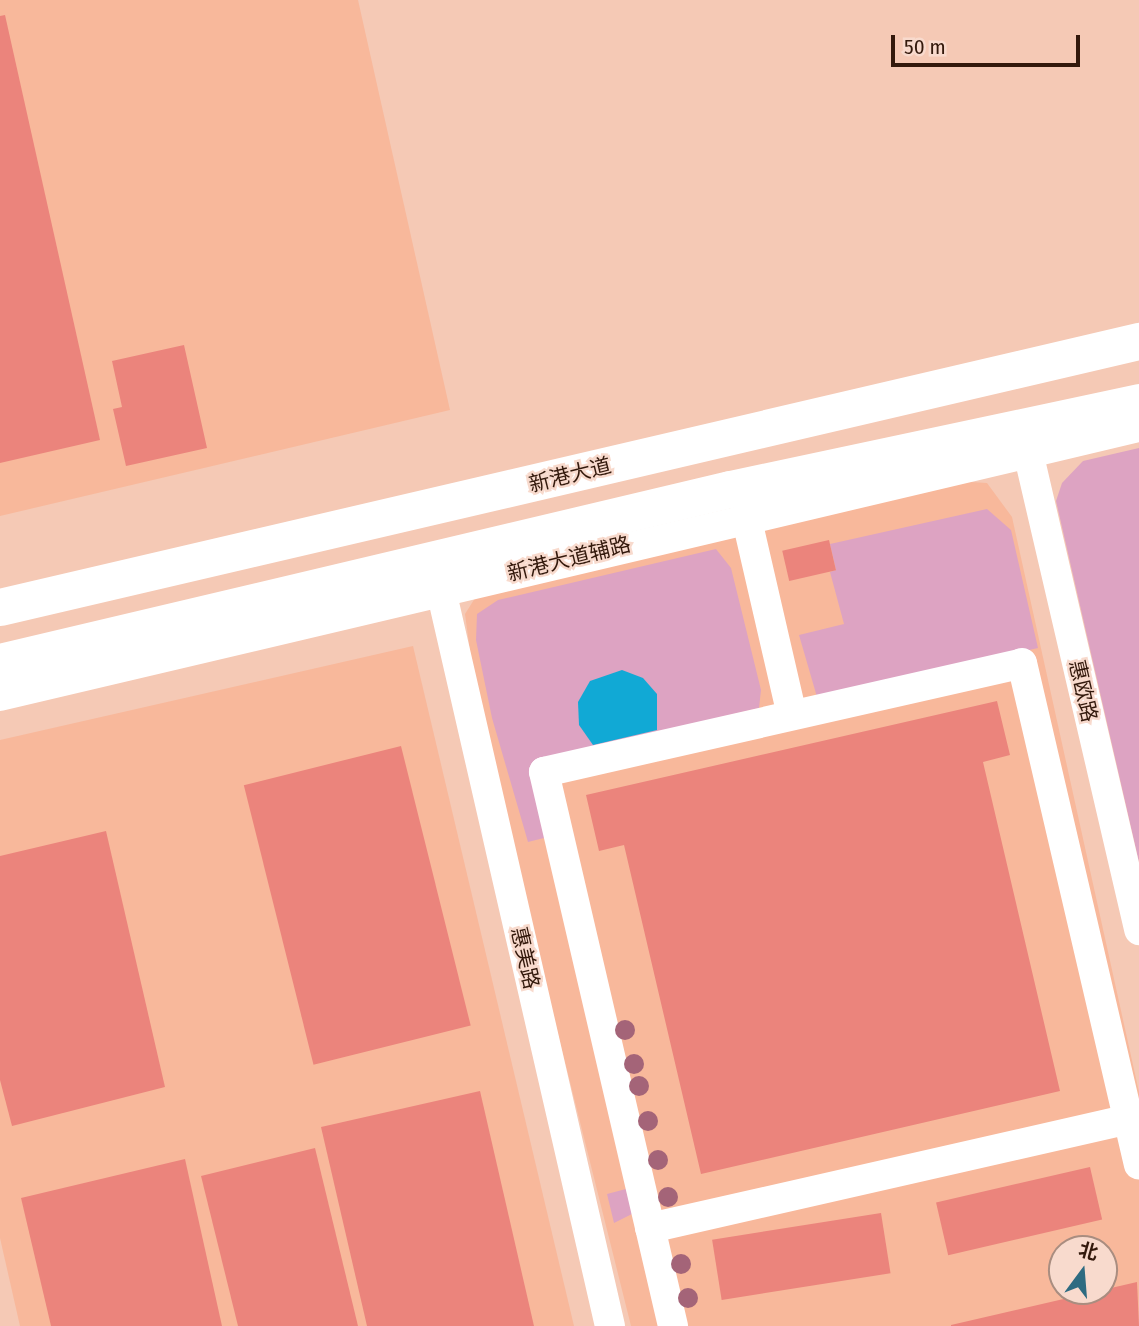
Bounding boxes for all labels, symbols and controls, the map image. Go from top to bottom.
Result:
scale bar [894,21,1083,65]
text: 50 m [904,34,946,60]
street label: 新港大道 [526,453,614,497]
street label: 新港大道辅路 [505,532,633,586]
street label: 惠欧路 [1064,657,1102,725]
street label: 惠美路 [506,924,544,992]
north arrow [1048,1235,1118,1305]
text: 北 [1076,1238,1101,1265]

